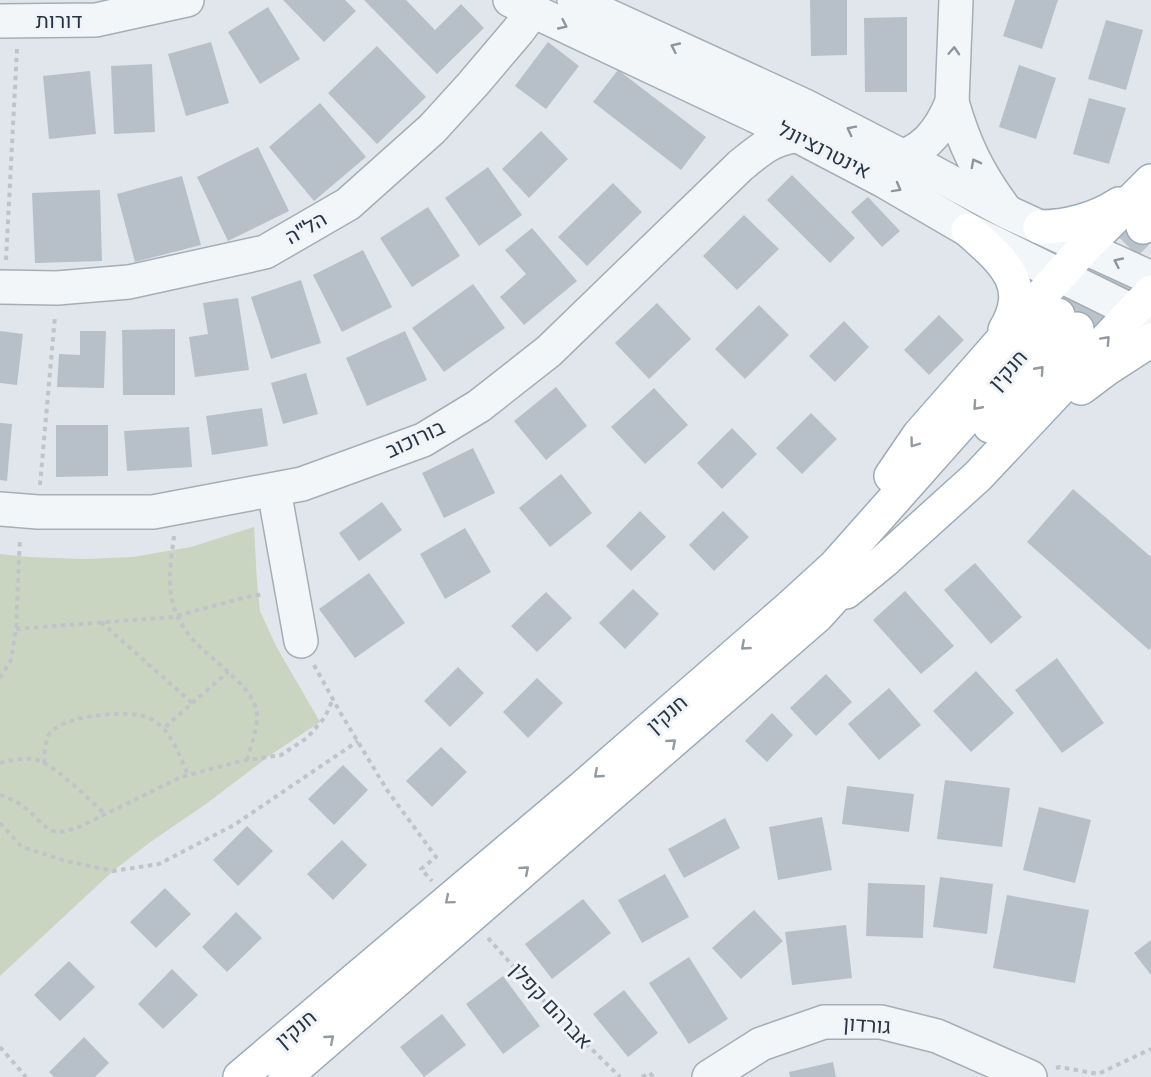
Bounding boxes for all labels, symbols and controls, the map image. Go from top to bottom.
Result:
street label: דורות [36,9,82,36]
one-way arrow [557,18,568,30]
one-way arrow [670,42,681,54]
one-way arrow [948,46,961,55]
street label: אינטרנציונל [772,116,874,186]
one-way arrow [847,126,858,137]
one-way arrow [971,158,982,169]
one-way arrow [891,181,901,192]
street label: הל"ה [281,207,333,252]
one-way arrow [1114,258,1125,270]
one-way arrow [1098,336,1109,347]
street label: חנקין [984,345,1034,397]
one-way arrow [1033,366,1044,377]
one-way arrow [973,399,984,410]
street label: בורוכוב [382,415,450,466]
one-way arrow [910,437,921,448]
one-way arrow [741,639,752,650]
street label: חנקין [642,690,694,740]
one-way arrow [665,739,676,750]
one-way arrow [594,767,605,778]
one-way arrow [518,866,529,877]
one-way arrow [445,893,456,904]
street label: אברהם קפלן [503,958,597,1056]
street label: חנקין [271,1005,323,1055]
street label: גורדון [842,1011,892,1042]
one-way arrow [323,1035,333,1046]

